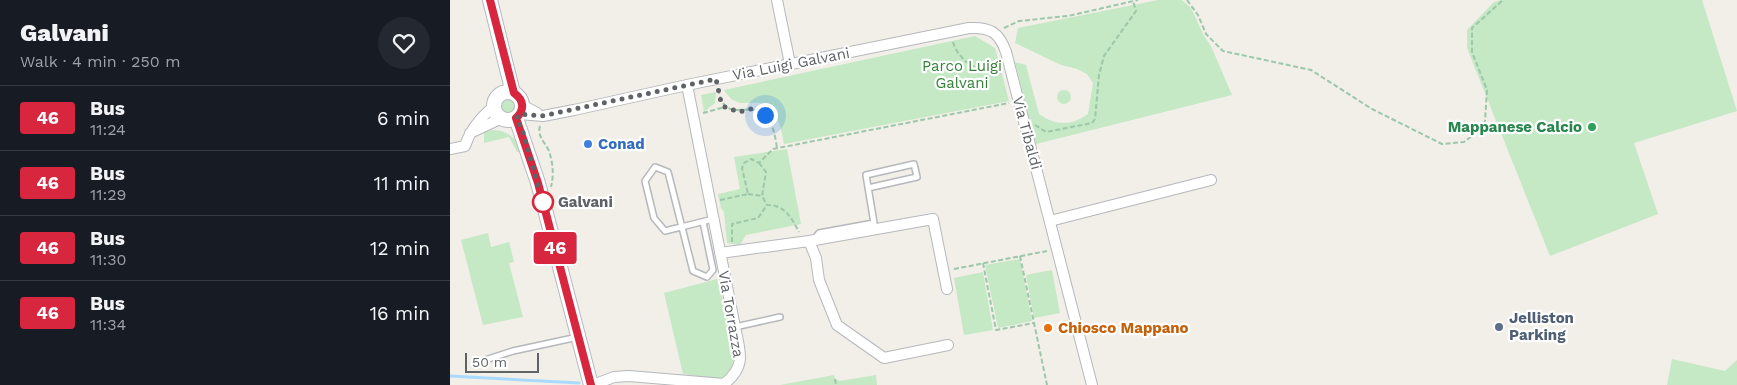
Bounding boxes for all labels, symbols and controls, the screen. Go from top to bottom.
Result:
button: heart [378,17,430,69]
text: Galvani [20,19,109,47]
street label: Via Luigi Galvani [731,44,851,84]
text: Walk · 4 min · 250 m [20,52,180,71]
park label: Parco Luigi Galvani [922,57,1002,92]
street label: Via Tibaldi [1009,94,1045,172]
text: Bus [90,97,125,120]
your location [753,103,778,128]
text: 46 [36,107,59,128]
text: 6 min [377,107,430,130]
place label: Mappanese Calcio [1448,118,1582,136]
text: 11:24 [90,120,126,139]
marker: Mappanese Calcio [1586,121,1598,133]
place label: Conad [598,135,645,153]
marker: Conad [582,138,594,150]
text: Bus [90,162,125,185]
text: 46 [36,172,59,193]
text: 11 min [374,172,430,195]
text: 11:29 [90,185,126,204]
marker: Galvani [532,191,554,213]
place label: Galvani [558,193,613,211]
text: Bus [90,227,125,250]
line badge: 46 [532,232,578,264]
text: 46 [36,237,59,258]
text: 12 min [370,237,430,260]
text: 46 [544,237,566,258]
text: 11:30 [90,250,127,269]
street label: Via Torrazza [714,269,748,359]
text: Bus [90,292,125,315]
text: 46 [36,302,59,323]
text: 16 min [370,302,430,325]
place label: Jelliston Parking [1509,309,1574,344]
text: 11:34 [90,315,126,334]
place label: Chiosco Mappano [1058,319,1189,337]
marker: Jelliston Parking [1493,321,1505,333]
marker: Chiosco Mappano [1042,322,1054,334]
scale bar [465,350,539,373]
text: 50 m [472,354,507,370]

